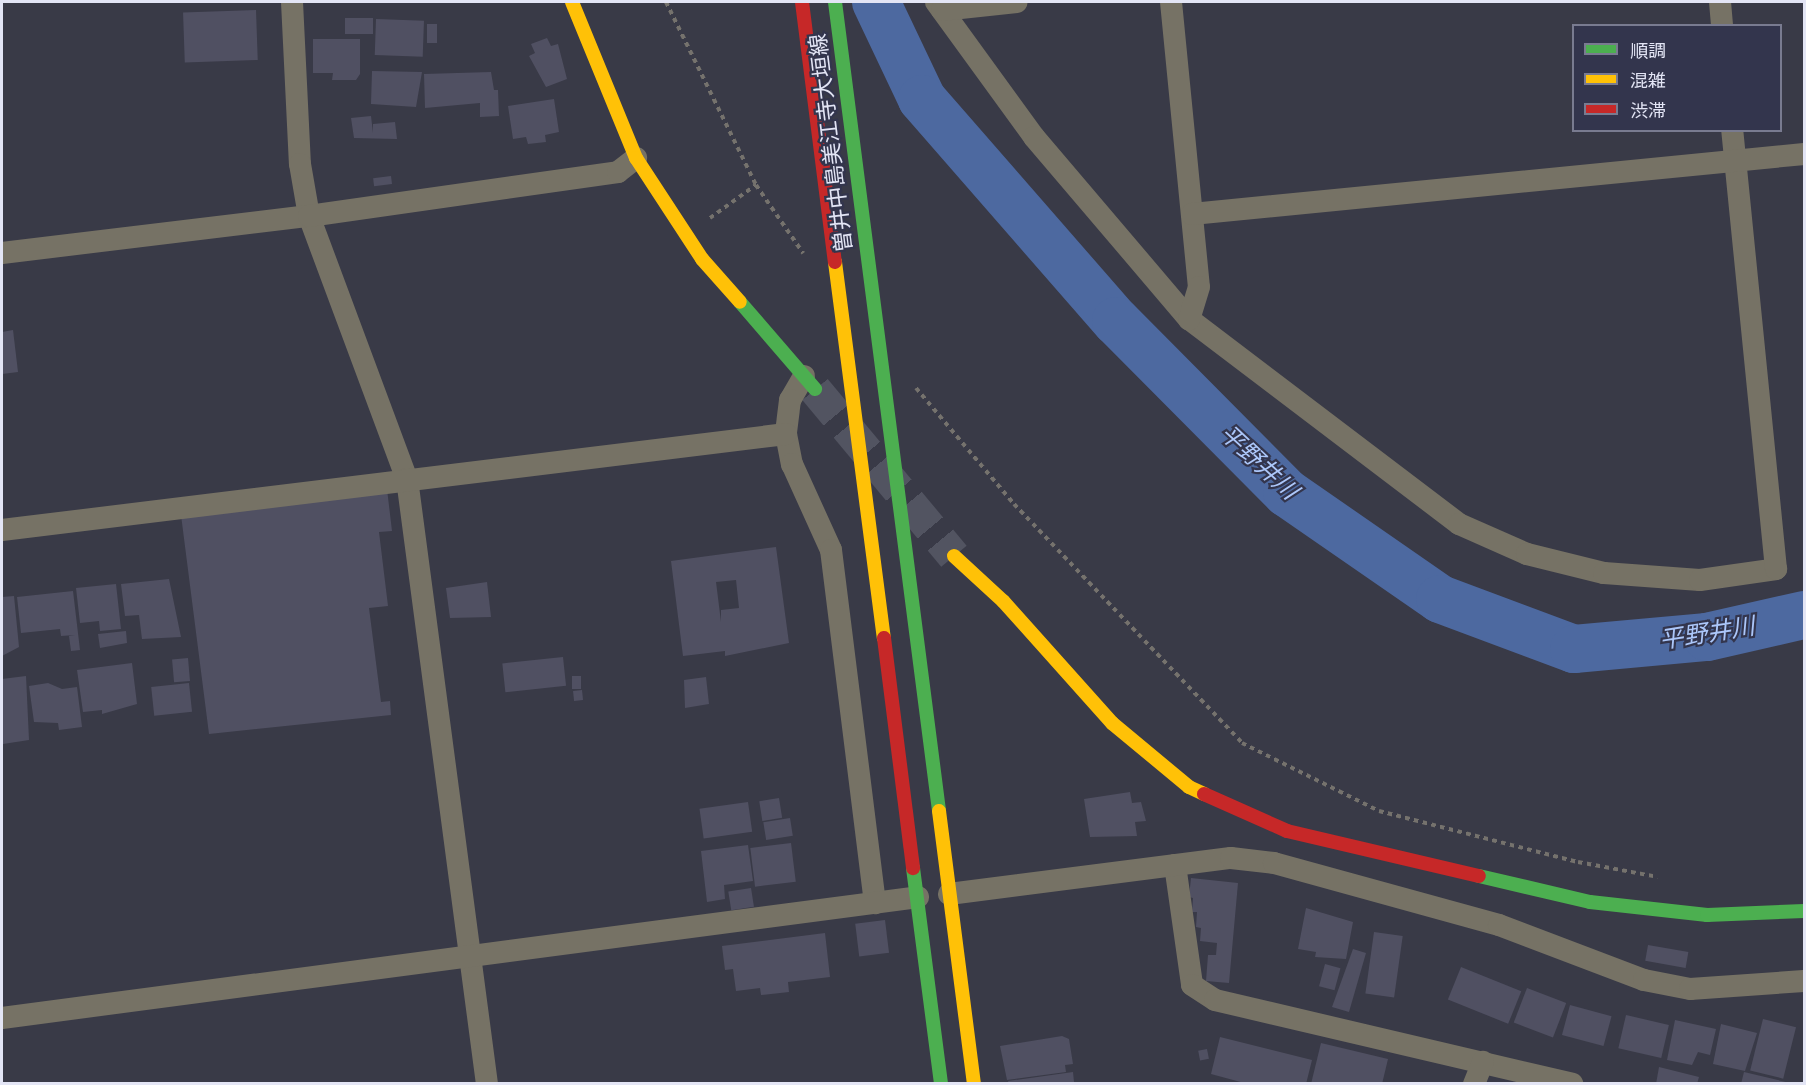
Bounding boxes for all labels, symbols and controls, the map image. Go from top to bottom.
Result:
legend [1572,24,1782,132]
street label: 曽井中島美江寺大垣線 [804,32,858,254]
text: 順調 [1630,40,1666,62]
text: 混雑 [1630,70,1666,92]
text: 渋滞 [1630,100,1666,122]
water label: 平野井川 [1214,419,1304,505]
water label: 平野井川 [1657,611,1757,655]

